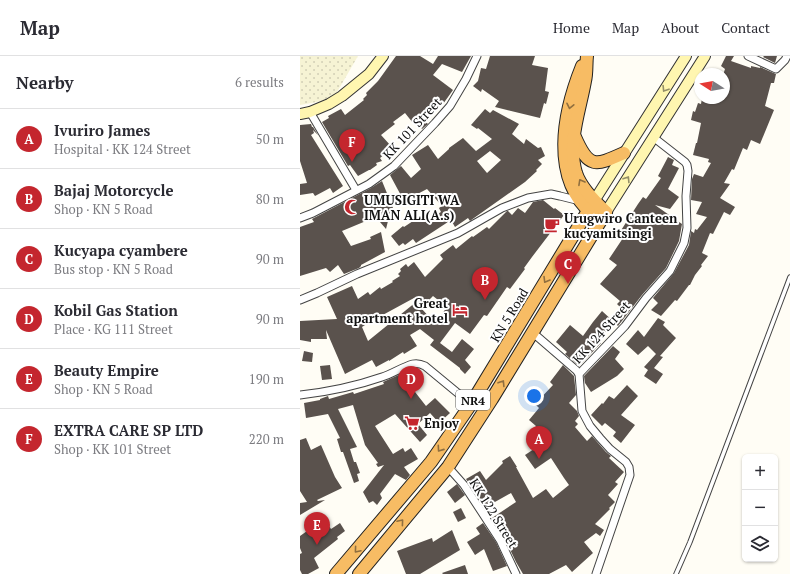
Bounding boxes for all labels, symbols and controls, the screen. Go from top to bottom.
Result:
text: Map [20,15,60,40]
text: Home [553,18,590,37]
text: Map [612,18,639,37]
text: About [661,18,699,37]
text: Contact [721,18,770,37]
north arrow [694,68,730,104]
text: Nearby [16,71,74,94]
text: 6 results [235,73,284,91]
one-way arrow [662,85,669,92]
street label: KK 101 Street [379,93,445,163]
one-way arrow [566,103,574,109]
text: Ivuriro James [54,120,150,140]
pin: F [339,129,365,162]
text: A [24,130,34,148]
text: 50 m [256,130,284,148]
text: Hospital · KK 124 Street [54,140,191,158]
one-way arrow [622,176,630,183]
one-way arrow [579,179,586,186]
text: Bajaj Motorcycle [54,180,173,200]
text: B [25,190,33,208]
text: 80 m [256,190,284,208]
place label: UMUSIGITI WA IMAN ALI(A.s) [364,191,460,224]
mosque icon: UMUSIGITI WA IMAN ALI(A.s) [343,198,361,216]
text: Shop · KN 5 Road [54,200,153,218]
place label: Urugwiro Canteen kucyamitsingi [564,209,678,242]
cafe icon: Urugwiro Canteen kucyamitsingi [543,216,561,234]
text: Kucyapa cyambere [54,240,188,260]
text: C [25,250,33,268]
text: 90 m [256,250,284,268]
pin: C [555,251,581,284]
text: Bus stop · KN 5 Road [54,260,173,278]
pin: B [472,267,498,300]
one-way arrow [543,276,551,283]
street label: KN 5 Road [486,285,532,345]
place label: Great apartment hotel [346,294,449,327]
street label: KK 124 Street [568,297,634,367]
text: Kobil Gas Station [54,300,178,320]
hotel icon: Great apartment hotel [451,301,469,319]
text: D [24,310,34,328]
text: 90 m [256,310,284,328]
text: Place · KG 111 Street [54,320,173,338]
text: Beauty Empire [54,360,159,380]
pin: D [398,366,424,399]
text: E [25,370,33,388]
text: 190 m [249,370,284,388]
text: Shop · KN 5 Road [54,380,153,398]
one-way arrow [497,380,504,387]
your location [524,386,544,406]
road number: NR4 [456,390,490,410]
supermarket icon: Enjoy [403,414,421,432]
place label: Enjoy [424,414,460,432]
text: EXTRA CARE SP LTD [54,420,203,440]
pin: A [526,426,552,459]
text: F [25,430,33,448]
text: 220 m [249,430,284,448]
text: Shop · KK 101 Street [54,440,171,458]
one-way arrow [438,445,445,452]
map controls [742,454,778,562]
button: + [742,454,778,490]
street label: KK 122 Street [466,475,523,551]
button: − [742,490,778,526]
pin: E [304,512,330,545]
one-way arrow [397,520,404,527]
button: layers [742,526,778,562]
one-way arrow [354,545,361,552]

